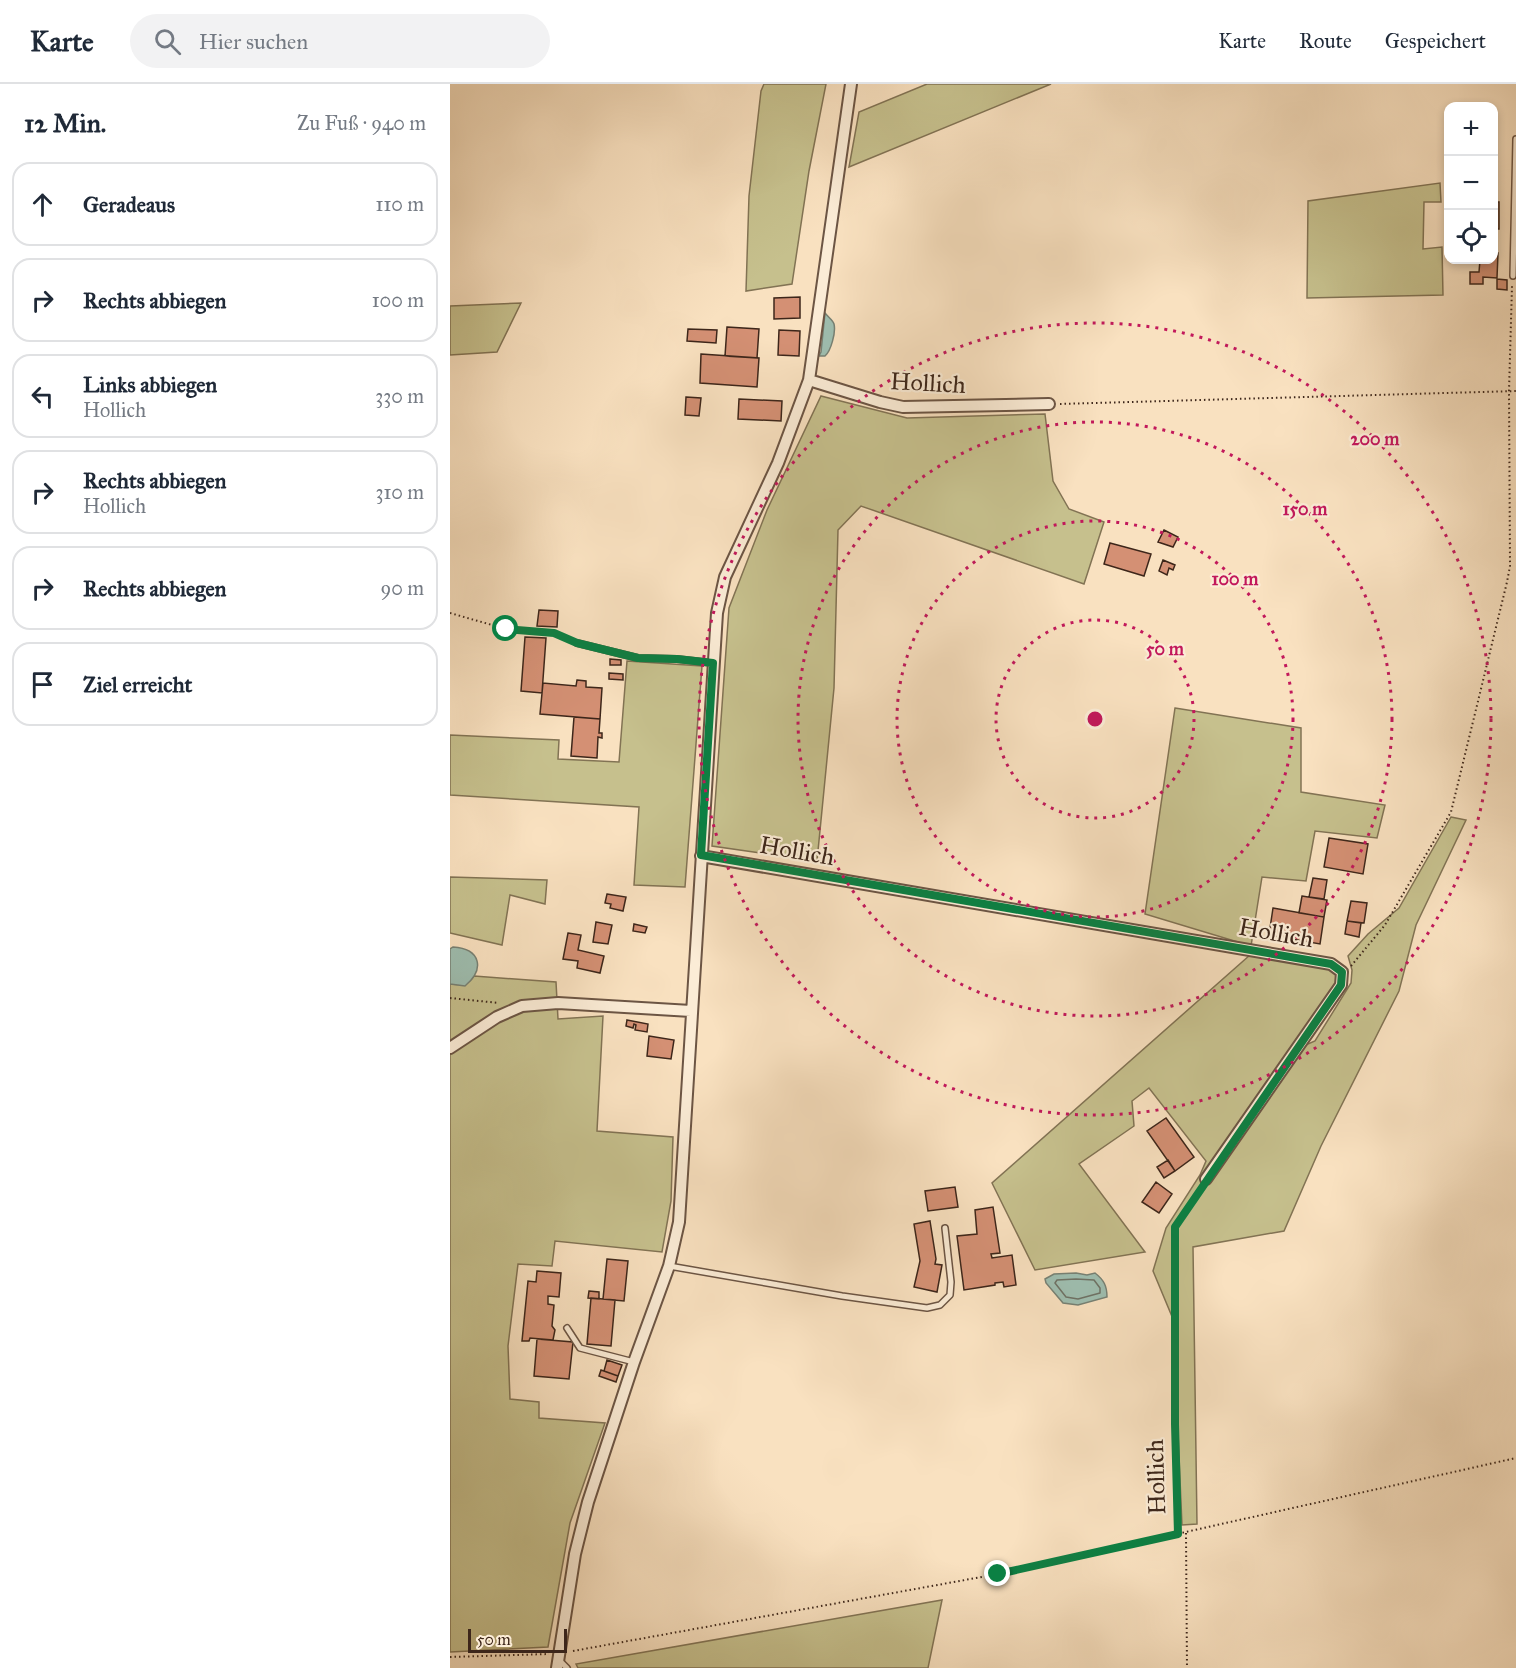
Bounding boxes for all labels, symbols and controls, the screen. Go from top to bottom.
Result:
search box [130,14,550,68]
text: Karte [30,24,94,59]
icon: search [151,25,184,58]
text: Hier suchen [199,28,308,55]
text: Karte [1218,28,1266,54]
text: Route [1299,28,1352,54]
text: Gespeichert [1385,28,1486,54]
map controls [1444,102,1498,264]
button: + [1444,102,1498,156]
text: 12 Min. [24,107,106,139]
text: Zu Fuß · 940 m [297,111,426,135]
button: − [1444,156,1498,210]
icon: ahead [26,188,59,221]
text: Geradeaus [83,191,175,218]
text: 110 m [376,192,424,216]
button: locate [1444,210,1498,264]
icon: right [26,284,59,317]
text: Rechts abbiegen [83,287,226,314]
text: 100 m [372,288,424,312]
street label: Hollich [889,366,967,400]
text: Links abbiegen [83,371,217,398]
icon: left [26,380,59,413]
text: 330 m [375,384,424,408]
text: Hollich [83,398,146,422]
text: 200 m [1351,428,1400,450]
text: Rechts abbiegen [83,467,226,494]
icon: right [26,476,59,509]
text: 310 m [375,480,424,504]
text: Hollich [83,494,146,518]
text: 150 m [1283,498,1328,520]
text: 100 m [1212,568,1259,590]
icon: right [26,572,59,605]
text: Rechts abbiegen [83,575,226,602]
text: 90 m [381,576,424,600]
route start [492,615,518,641]
text: 50 m [1146,638,1185,660]
icon: arrive [26,668,59,701]
text: Ziel erreicht [83,671,192,698]
centre of rings [1085,709,1105,729]
street label: Hollich [757,830,837,872]
street label: Hollich [1236,912,1316,954]
street label: Hollich [1140,1439,1172,1515]
route end [984,1560,1010,1586]
scale bar [468,1626,567,1654]
text: 50 m [477,1630,511,1649]

